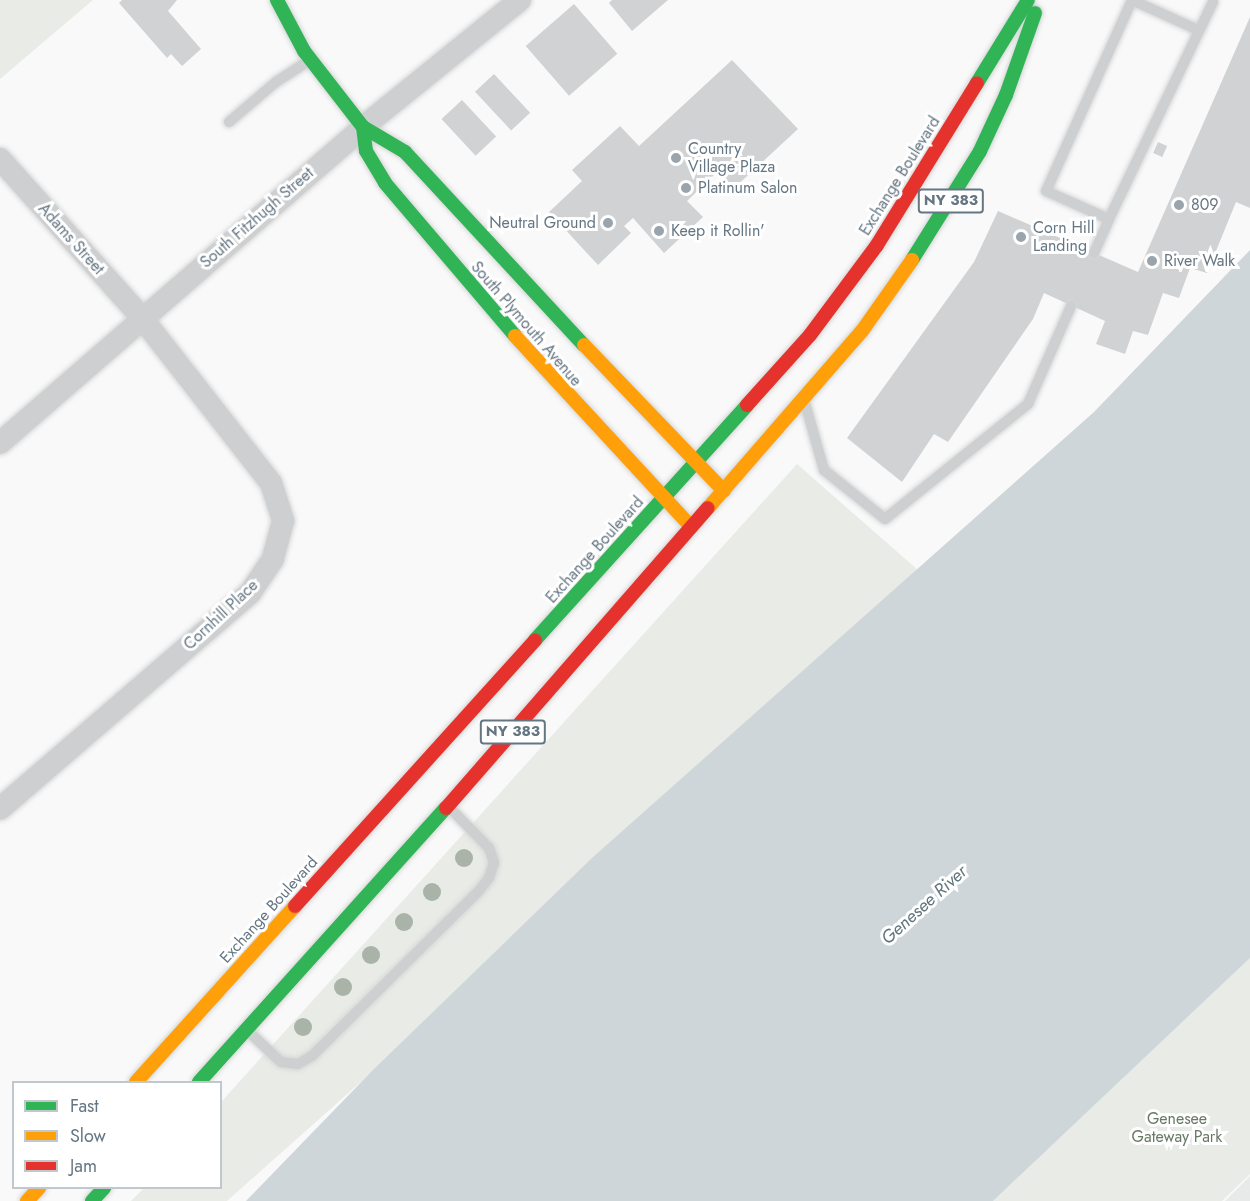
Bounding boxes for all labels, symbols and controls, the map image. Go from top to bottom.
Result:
street label: Exchange Boulevard [856,113,944,239]
place label: Country Village Plaza [688,139,775,177]
marker: Country Village Plaza [669,151,683,165]
street label: South Fitzhugh Street [197,164,317,272]
place label: Platinum Salon [698,178,798,198]
marker: Platinum Salon [679,181,693,195]
road number: NY 383 [916,189,986,213]
place label: 809 [1191,195,1219,215]
marker: 809 [1172,198,1186,212]
street label: Adams Street [34,199,108,279]
place label: Neutral Ground [489,213,596,233]
marker: Neutral Ground [601,216,615,230]
place label: Corn Hill Landing [1033,218,1094,256]
place label: Keep it Rollin' [671,221,764,241]
marker: Keep it Rollin' [652,224,666,238]
marker: Corn Hill Landing [1014,230,1028,244]
place label: River Walk [1164,251,1235,271]
marker: River Walk [1145,254,1159,268]
street label: South Plymouth Avenue [467,258,585,390]
street label: Exchange Boulevard [542,493,648,607]
street label: Cornhill Place [180,576,262,654]
road number: NY 383 [478,720,548,744]
street label: Exchange Boulevard [216,853,322,967]
water label: Genesee River [877,861,971,949]
legend [12,1081,222,1189]
text: Fast [70,1093,99,1119]
park label: Genesee Gateway Park [1132,1109,1222,1147]
text: Slow [70,1123,106,1149]
text: Jam [70,1153,97,1179]

